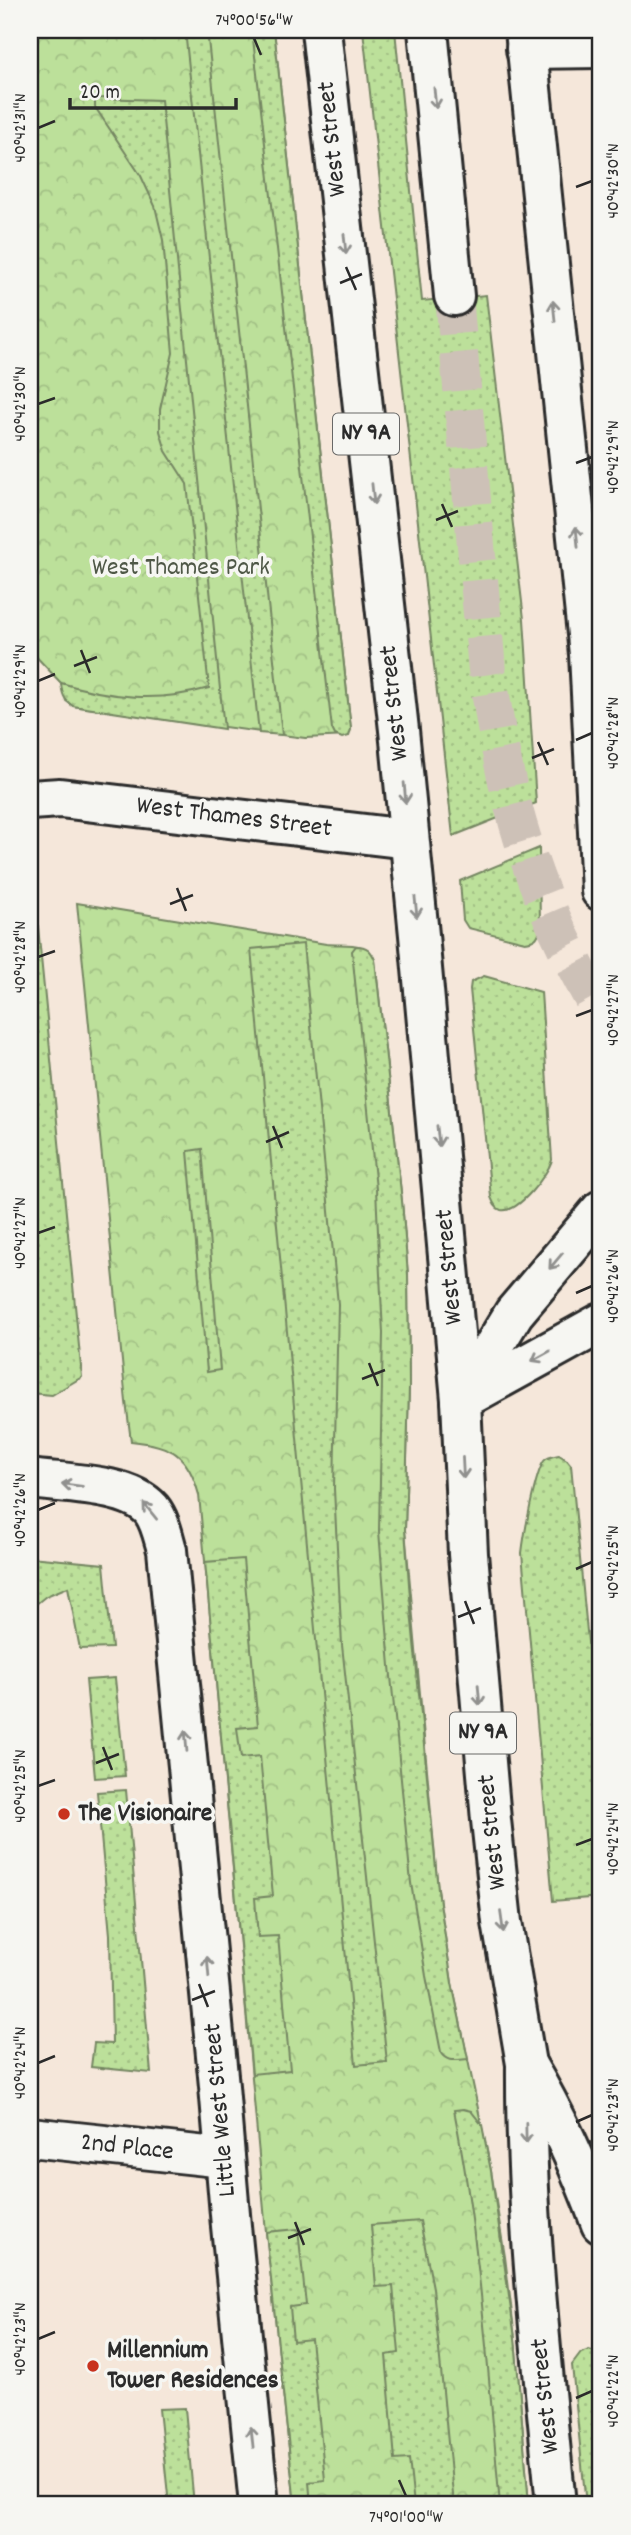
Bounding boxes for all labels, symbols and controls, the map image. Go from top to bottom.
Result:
text: 74°00'56"W [215,9,293,34]
scale bar [70,66,236,110]
text: 20 m [80,79,120,109]
street label: West Street [308,79,357,199]
one-way arrow [428,86,441,108]
text: 40°42'31"N [9,93,34,163]
text: 40°42'30"N [602,143,627,219]
one-way arrow [339,232,352,255]
one-way arrow [547,300,560,323]
text: 40°42'30"N [9,366,34,442]
road number: NY 9A [333,414,399,454]
text: 40°42'29"N [602,420,627,494]
one-way arrow [366,482,379,505]
one-way arrow [570,527,583,549]
park label: West Thames Park [92,550,270,587]
street label: West Street [370,643,419,763]
text: 40°42'29"N [9,644,34,718]
text: 40°42'28"N [602,697,627,769]
one-way arrow [398,782,411,804]
street label: West Thames Street [134,788,334,848]
one-way arrow [410,895,423,918]
text: 40°42'28"N [9,921,34,993]
text: 40°42'27"N [602,974,627,1046]
one-way arrow [432,1124,445,1147]
text: 40°42'27"N [9,1197,34,1269]
street label: West Street [426,1207,473,1326]
text: 40°42'26"N [602,1249,627,1323]
one-way arrow [548,1252,564,1270]
one-way arrow [532,1349,552,1363]
one-way arrow [457,1457,470,1480]
text: 40°42'26"N [9,1473,34,1547]
one-way arrow [61,1478,84,1491]
one-way arrow [142,1502,158,1520]
text: 40°42'25"N [602,1525,627,1599]
one-way arrow [473,1683,486,1706]
road number: NY 9A [450,1713,516,1754]
one-way arrow [179,1730,192,1752]
text: 40°42'25"N [9,1749,34,1823]
street label: West Street [468,1772,517,1892]
place label: The Visionaire [78,1796,212,1833]
text: 40°42'24"N [602,1803,627,1875]
marker: The Visionaire [56,1806,72,1822]
one-way arrow [496,1910,509,1932]
one-way arrow [201,1956,214,1979]
street label: Little West Street [195,2021,247,2198]
text: 40°42'24"N [9,2027,34,2099]
text: 40°42'23"N [602,2078,627,2152]
one-way arrow [519,2121,533,2144]
street label: 2nd Place [79,2125,175,2171]
text: 40°42'23"N [9,2302,34,2376]
place label: Millennium Tower Residences [107,2333,279,2400]
street label: West Street [521,2336,570,2456]
text: 40°42'22"N [602,2355,627,2427]
marker: Millennium Tower Residences [85,2358,101,2374]
one-way arrow [246,2427,259,2449]
text: 74°01'00"W [369,2506,444,2531]

